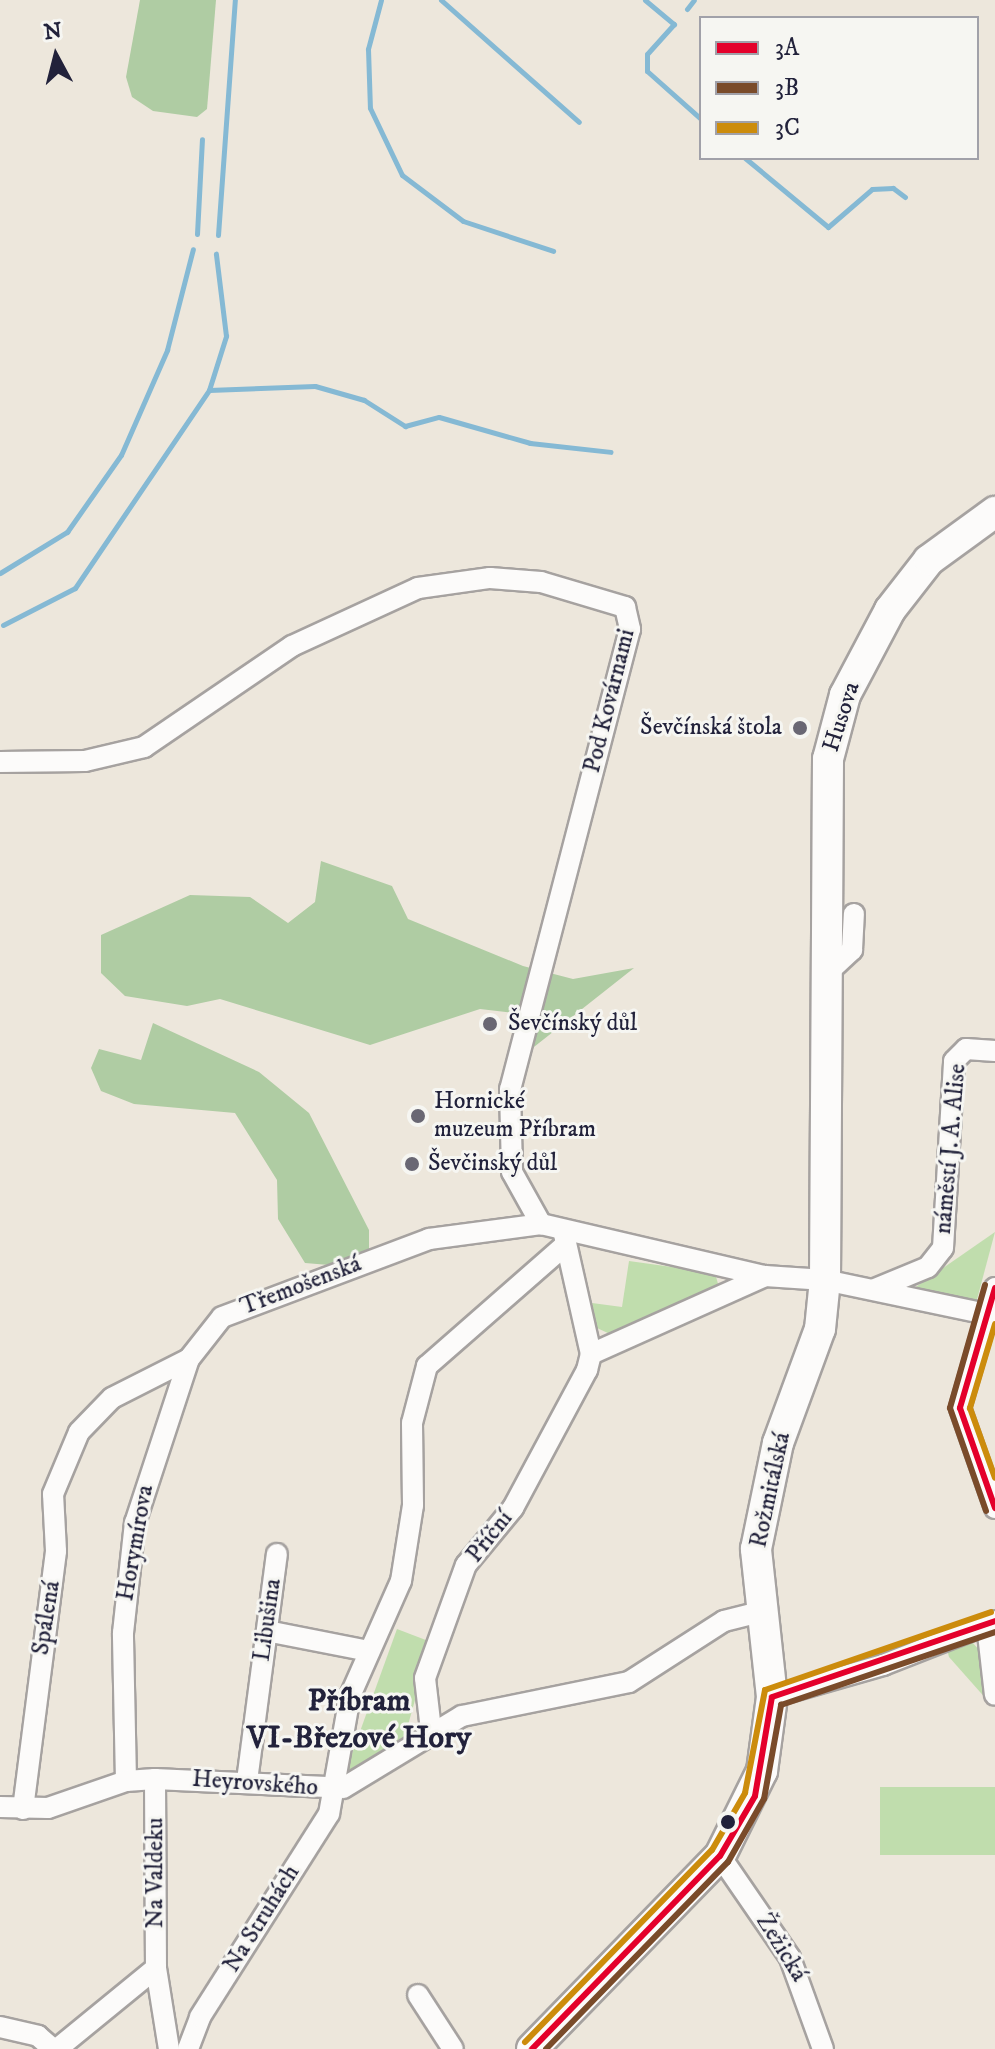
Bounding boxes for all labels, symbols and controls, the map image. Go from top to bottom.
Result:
north arrow [16,16,96,96]
legend [699,16,979,160]
text: N [42,17,64,46]
text: 3A [775,33,799,63]
text: 3B [775,73,799,103]
text: 3C [775,113,800,143]
street label: Pod Kovárnami [578,626,642,776]
street label: Husova [817,678,867,756]
place label: Ševčínská štola [640,714,782,742]
marker: Ševčínská štola [789,717,811,739]
place label: Ševčínský důl [508,1010,637,1038]
marker: Ševčínský důl [479,1013,501,1035]
street label: náměstí J. A. Alise [929,1063,973,1235]
place label: Hornické muzeum Příbram [434,1088,596,1144]
marker: Hornické muzeum Příbram [409,1107,427,1125]
place label: Ševčinský důl [428,1150,557,1178]
marker: Ševčinský důl [403,1155,421,1173]
street label: Třemošenská [237,1250,365,1322]
street label: Rožmitálská [745,1430,797,1550]
street label: Horymírova [112,1483,160,1603]
street label: Příční [461,1505,519,1569]
street label: Libušina [248,1577,288,1663]
street label: Spálená [27,1579,67,1657]
district label: Příbram VI-Březové Hory [247,1683,471,1758]
street label: Heyrovského [191,1765,319,1803]
unlabelled marker [720,1814,736,1830]
street label: Na Valdeku [142,1818,170,1928]
street label: Na Struhách [218,1860,306,1978]
street label: Žežická [749,1909,813,1987]

